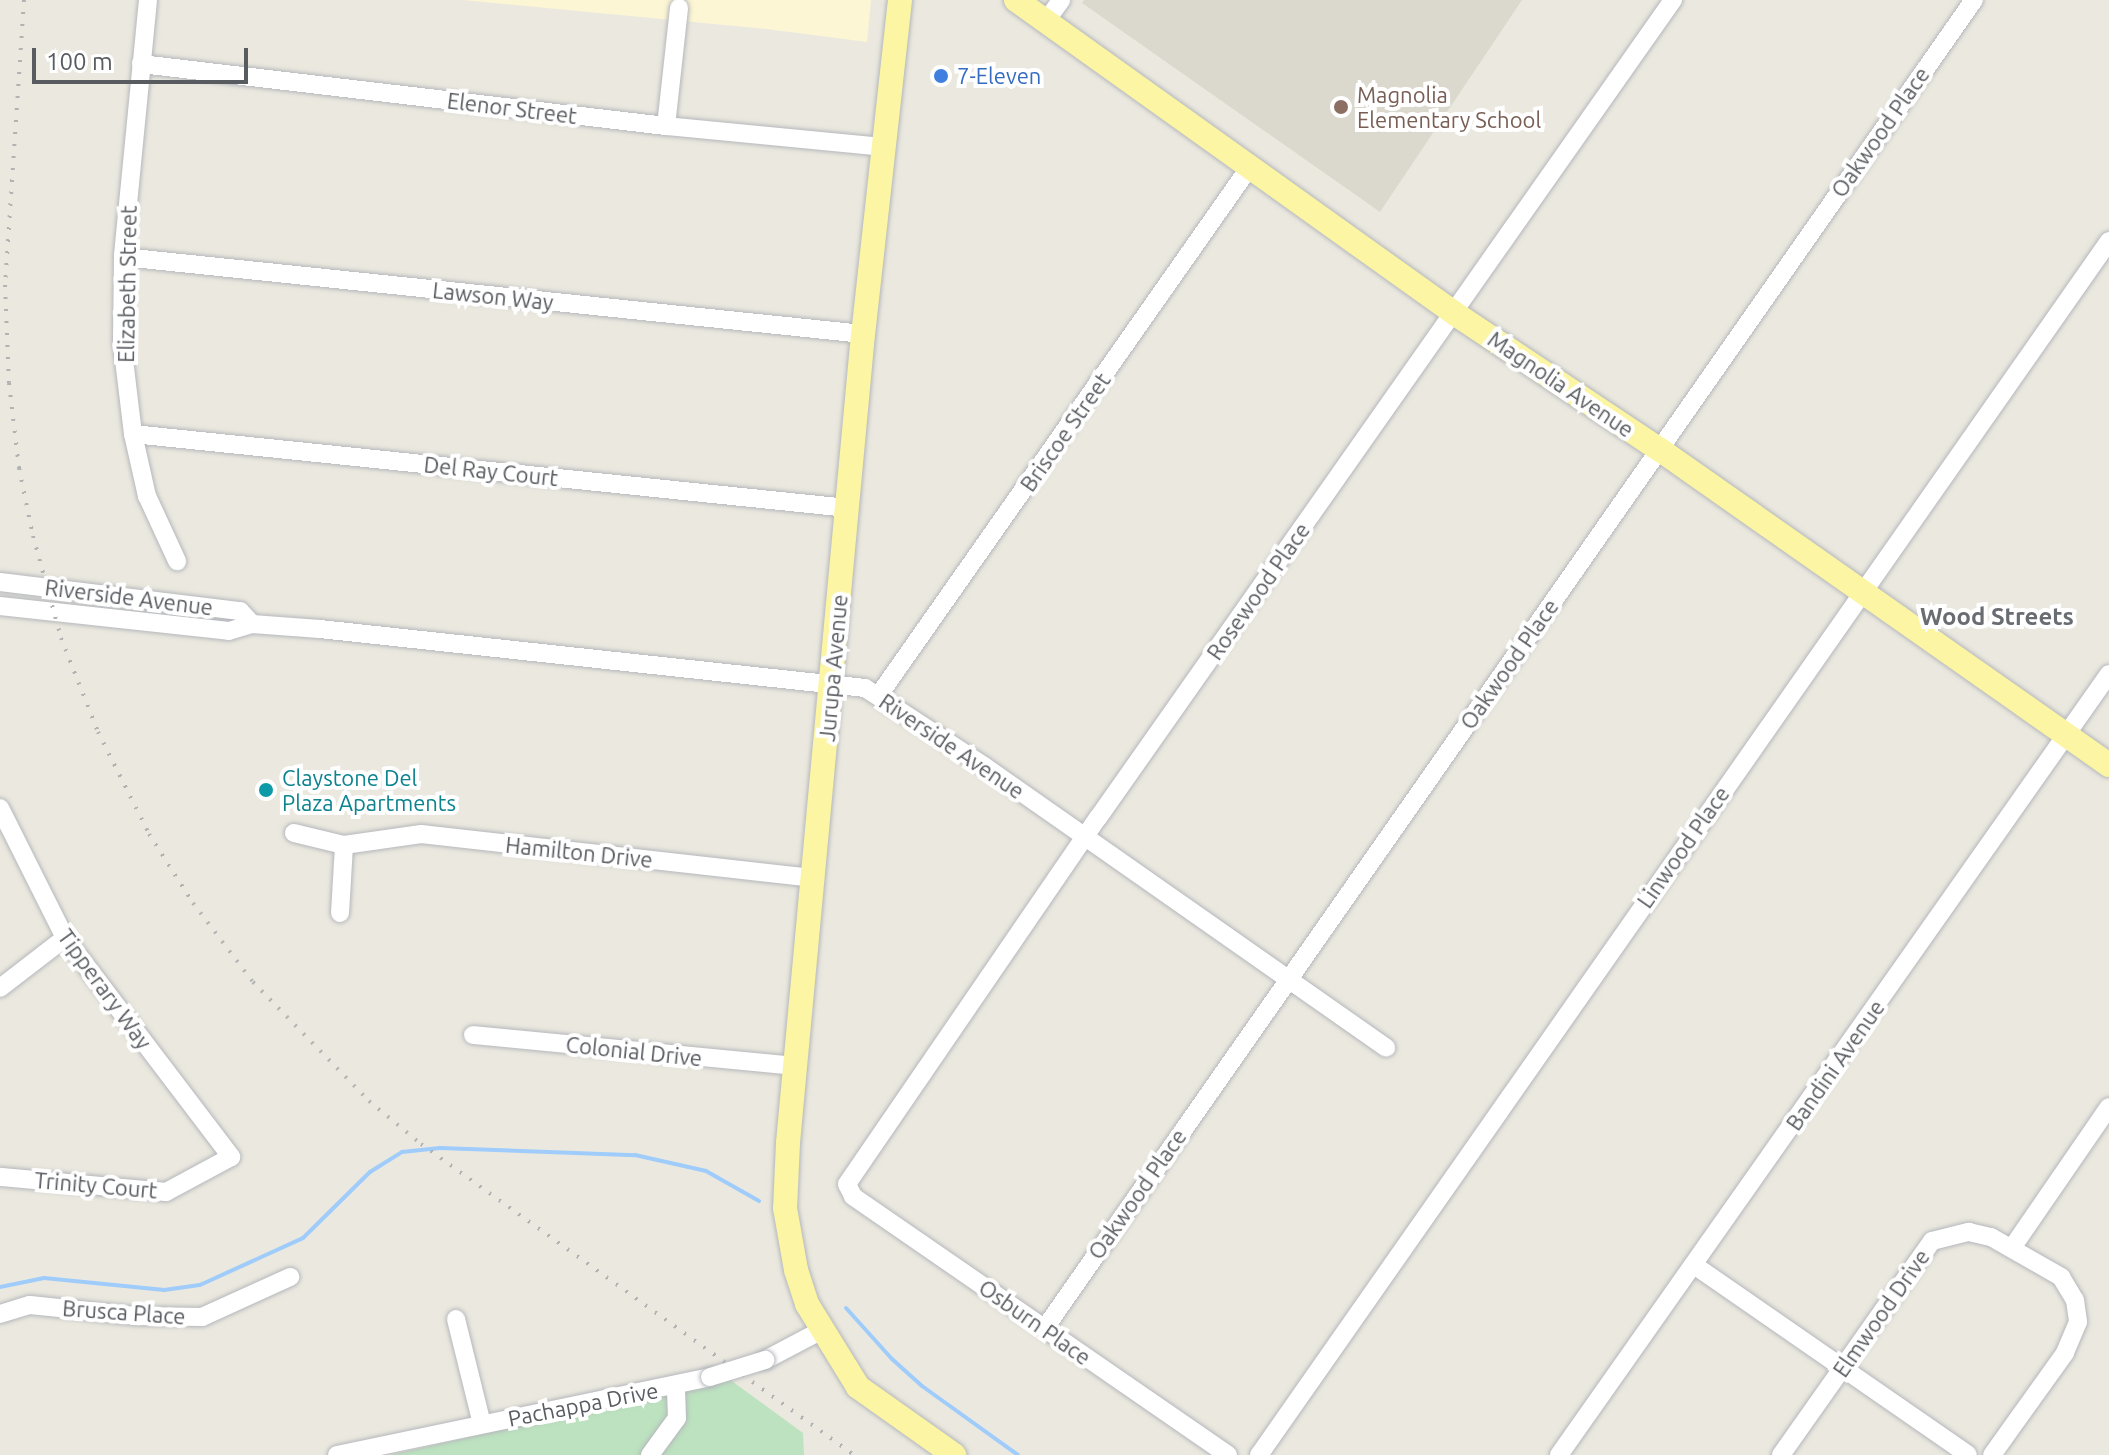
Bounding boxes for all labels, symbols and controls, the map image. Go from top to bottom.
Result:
scale bar [36,32,252,82]
text: 100 m [46,48,113,75]
street label: Oakwood Place [1825,62,1935,202]
place label: 7-Eleven [957,63,1041,89]
marker: 7-Eleven [932,67,950,85]
place label: Magnolia Elementary School [1357,81,1541,132]
street label: Elenor Street [446,87,578,129]
marker: Magnolia Elementary School [1332,98,1350,116]
street label: Elizabeth Street [112,205,142,363]
street label: Lawson Way [431,277,555,315]
street label: Magnolia Avenue [1483,326,1639,442]
street label: Briscoe Street [1014,368,1116,496]
street label: Del Ray Court [423,451,559,491]
street label: Rosewood Place [1201,517,1315,665]
street label: Riverside Avenue [43,574,215,620]
street label: Jurupa Avenue [813,593,853,743]
street label: Oakwood Place [1454,594,1564,734]
district label: Wood Streets [1920,603,2074,631]
street label: Riverside Avenue [874,688,1030,804]
place label: Claystone Del Plaza Apartments [282,764,456,816]
marker: Claystone Del Plaza Apartments [257,781,275,799]
street label: Linwood Place [1631,781,1735,913]
street label: Hamilton Drive [504,831,654,873]
street label: Tipperary Way [53,924,157,1054]
street label: Bandini Avenue [1780,995,1890,1135]
street label: Colonial Drive [564,1031,704,1071]
street label: Oakwood Place [1082,1124,1192,1264]
street label: Trinity Court [33,1166,159,1204]
street label: Elmwood Drive [1827,1244,1935,1382]
street label: Osburn Place [974,1274,1096,1370]
street label: Brusca Place [61,1295,187,1329]
street label: Pachappa Drive [506,1376,660,1432]

